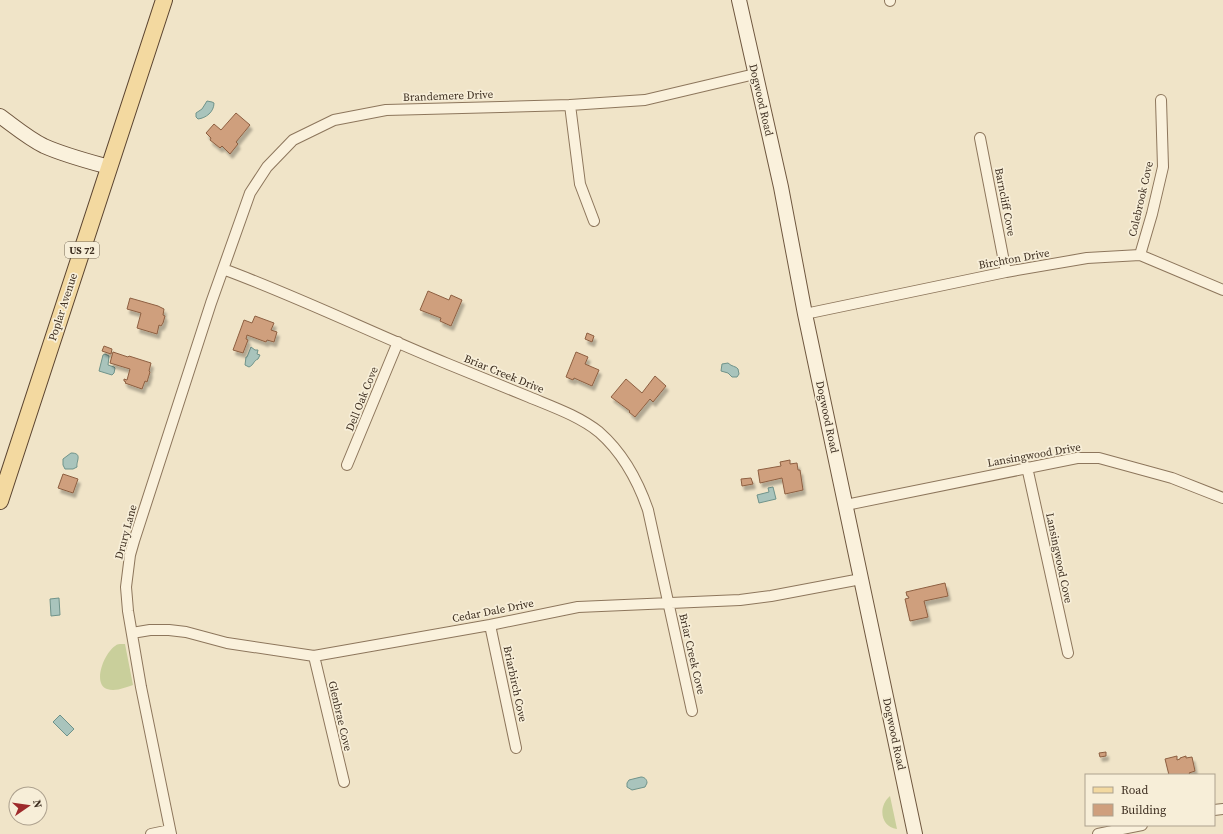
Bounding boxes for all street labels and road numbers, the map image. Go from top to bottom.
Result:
street label: Dogwood Road [745,62,777,138]
street label: Brandemere Drive [403,87,494,105]
street label: Colebrook Cove [1125,159,1157,238]
street label: Barncliff Cove [991,167,1019,238]
road number: US 72 [65,242,99,258]
street label: Birchton Drive [977,245,1051,273]
street label: Poplar Avenue [45,271,81,343]
street label: Briar Creek Drive [462,351,547,397]
street label: Dell Oak Cove [342,364,382,433]
street label: Dogwood Road [812,379,842,455]
street label: Lansingwood Drive [986,439,1082,471]
street label: Drury Lane [111,503,141,561]
street label: Lansingwood Cove [1042,511,1076,605]
street label: Cedar Dale Drive [451,596,535,626]
street label: Briar Creek Cove [675,612,709,696]
street label: Briarbirch Cove [500,645,530,724]
street label: Glenbrae Cove [325,679,355,753]
street label: Dogwood Road [879,696,909,772]

